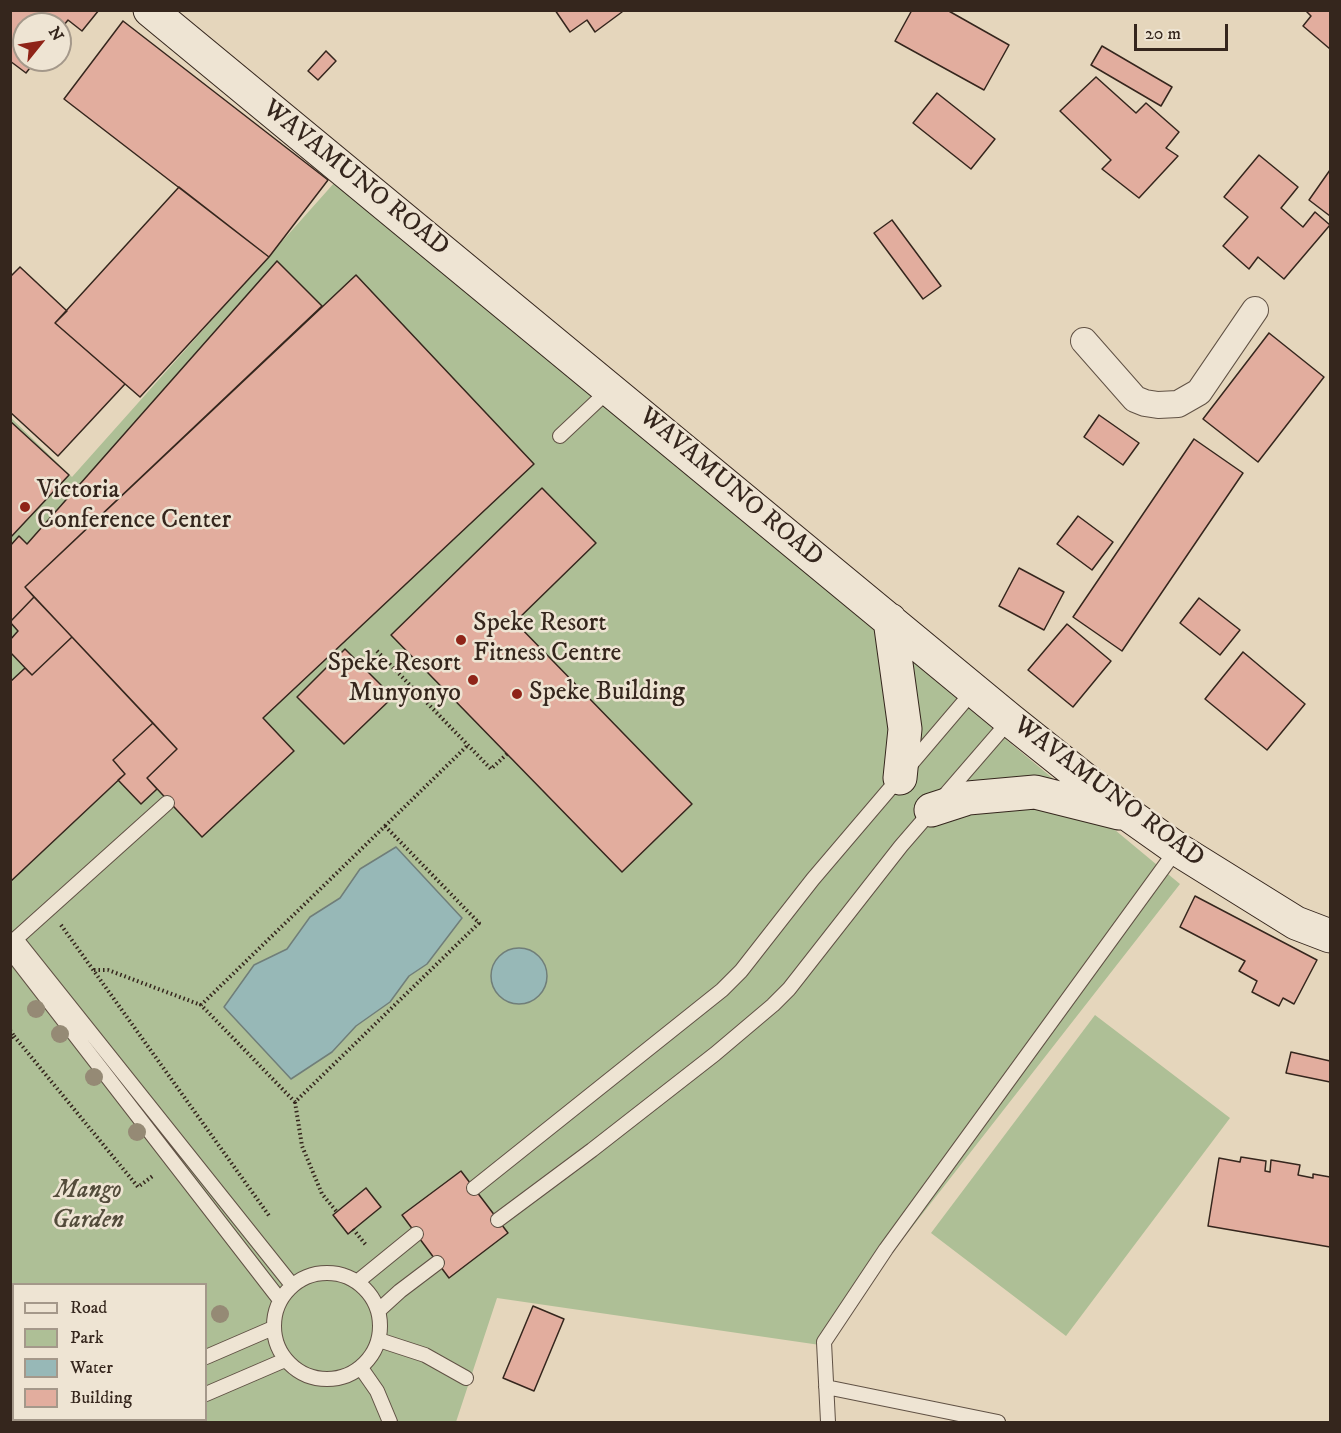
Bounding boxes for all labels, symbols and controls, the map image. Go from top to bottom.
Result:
north arrow [12,12,72,72]
scale bar [1137,12,1232,50]
text: N [44,23,68,45]
text: 20 m [1145,23,1181,45]
street label: WAVAMUNO ROAD [255,94,455,264]
street label: WAVAMUNO ROAD [632,402,828,574]
place label: Victoria Conference Center [37,476,231,538]
marker: Victoria Conference Center [18,500,32,514]
place label: Speke Resort Fitness Centre [473,609,621,670]
marker: Speke Resort Fitness Centre [454,633,468,647]
place label: Speke Resort Munyonyo [327,649,461,710]
marker: Speke Resort Munyonyo [466,673,480,687]
place label: Speke Building [529,678,685,710]
marker: Speke Building [510,687,524,701]
street label: WAVAMUNO ROAD [1006,711,1210,875]
park label: Mango Garden [52,1176,124,1238]
legend [12,1283,207,1421]
text: Road [70,1297,107,1319]
text: Park [70,1327,104,1349]
text: Water [70,1357,113,1379]
text: Building [70,1387,132,1409]

